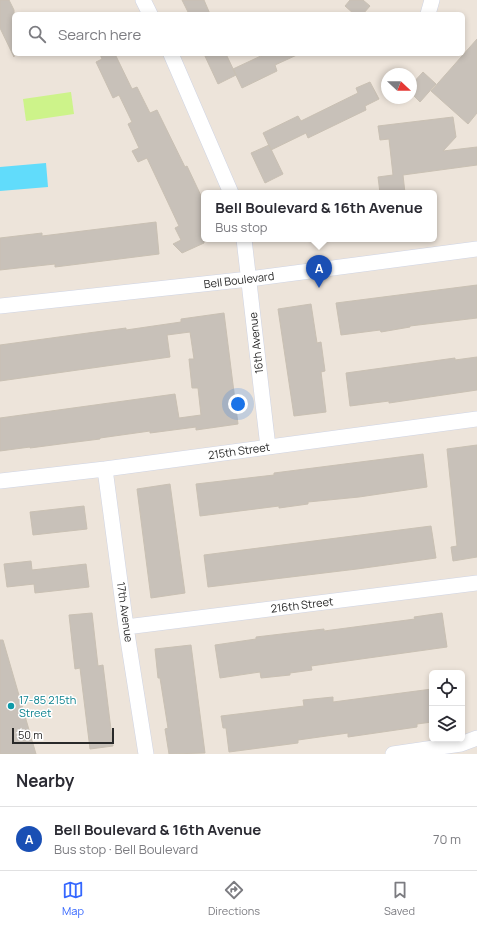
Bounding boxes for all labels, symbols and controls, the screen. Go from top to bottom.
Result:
search box [12,12,465,56]
icon: search [26,23,48,45]
text: Search here [58,24,141,45]
north arrow [381,68,417,104]
popup [201,190,437,242]
text: Bell Boulevard & 16th Avenue [215,197,423,218]
text: Bus stop [215,218,268,236]
pin: A [306,255,332,288]
street label: Bell Boulevard [203,268,275,291]
street label: 16th Avenue [245,311,266,375]
your location [228,394,248,414]
street label: 215th Street [207,439,271,462]
street label: 17th Avenue [114,581,137,644]
street label: 216th Street [270,593,334,616]
map controls [429,670,465,742]
button: locate [429,670,465,706]
place label: 17-85 215th Street [19,692,76,720]
marker: 17-85 215th Street [6,701,16,711]
button: layers [429,706,465,742]
scale bar [12,726,114,745]
text: 50 m [18,727,43,742]
text: Nearby [16,769,74,792]
text: Bell Boulevard & 16th Avenue [54,819,261,840]
text: A [25,830,33,848]
text: 70 m [433,830,461,848]
text: Bus stop · Bell Boulevard [54,840,198,858]
tab: Map [62,879,84,918]
tab: Directions [208,879,260,918]
tab: Saved [384,879,415,918]

